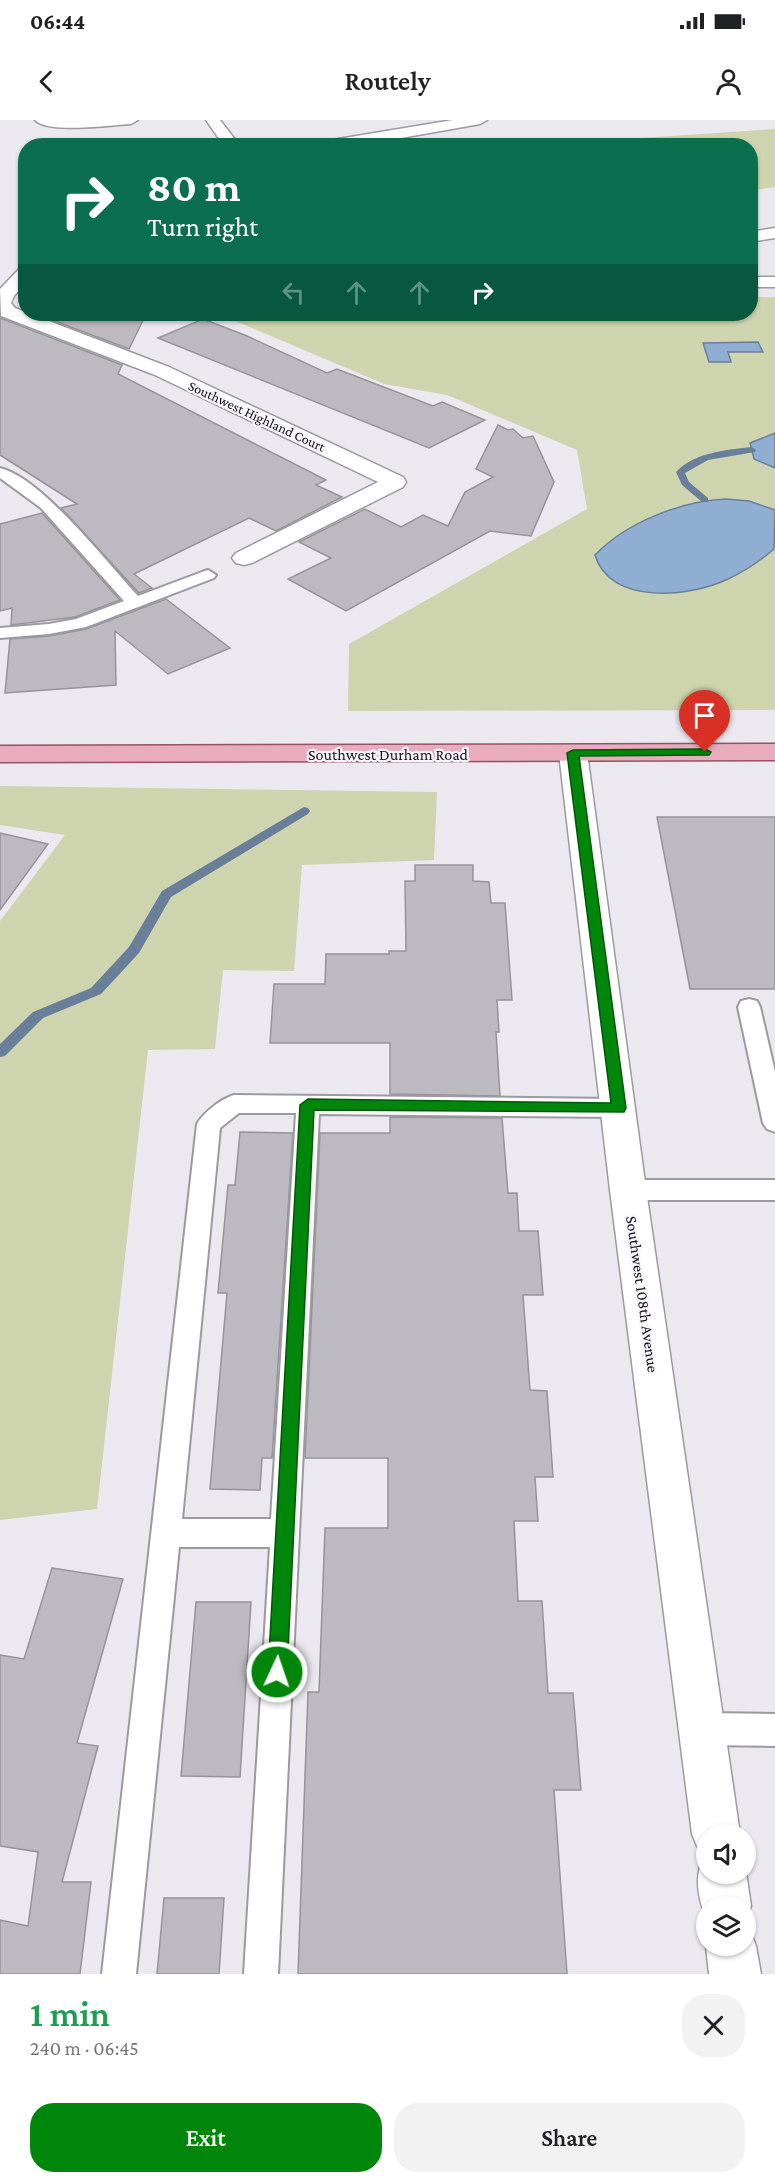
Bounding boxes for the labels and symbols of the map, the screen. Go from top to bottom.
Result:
street label: Southwest Highland Court [186,377,328,455]
pin [679,690,730,752]
street label: Southwest Durham Road [308,746,469,763]
street label: Southwest 108th Avenue [623,1215,662,1373]
position arrow [245,1640,309,1704]

